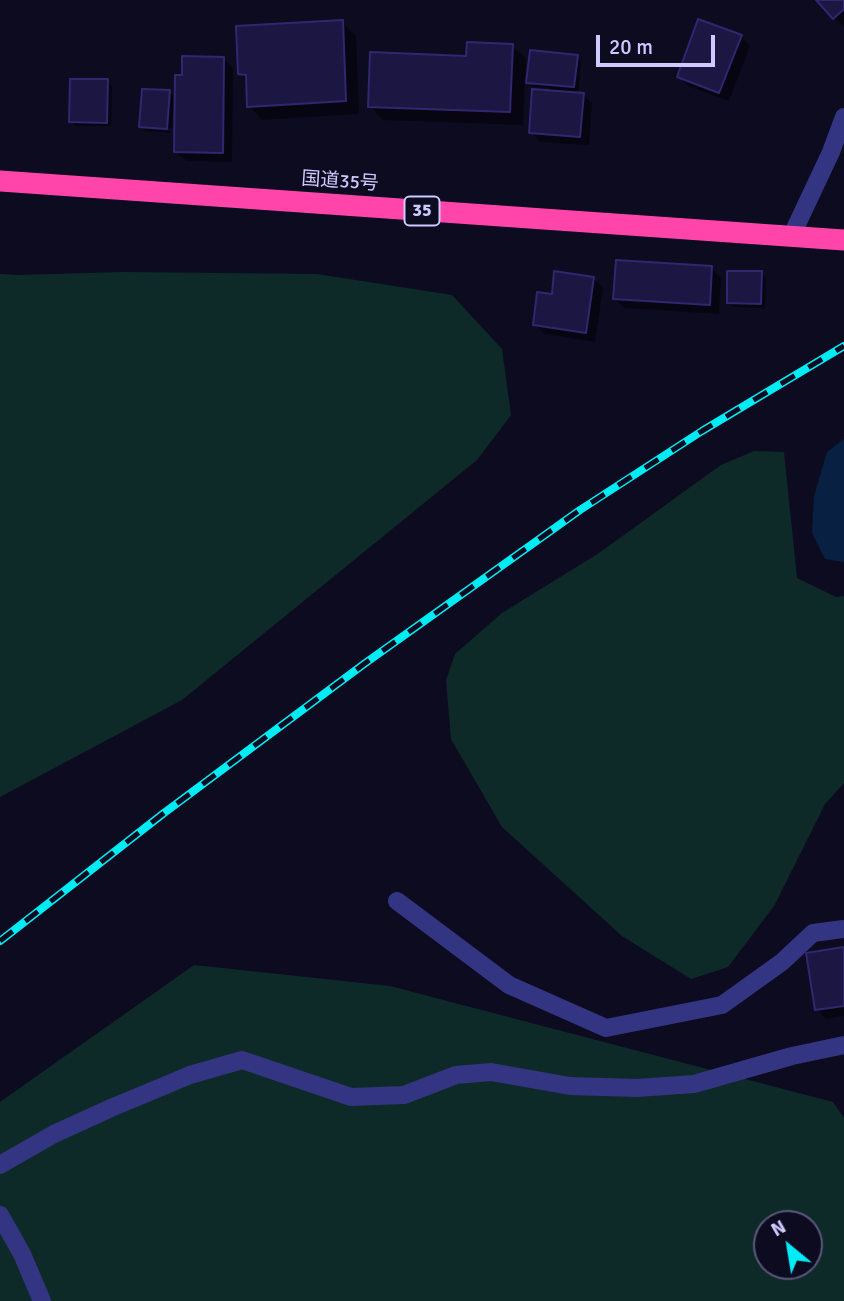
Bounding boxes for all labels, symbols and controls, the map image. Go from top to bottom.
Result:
scale bar [599,21,718,65]
text: 20 m [609,34,653,60]
street label: 国道35号 [301,168,379,196]
road number: 35 [404,196,440,226]
north arrow [753,1210,823,1280]
text: N [767,1215,790,1242]

